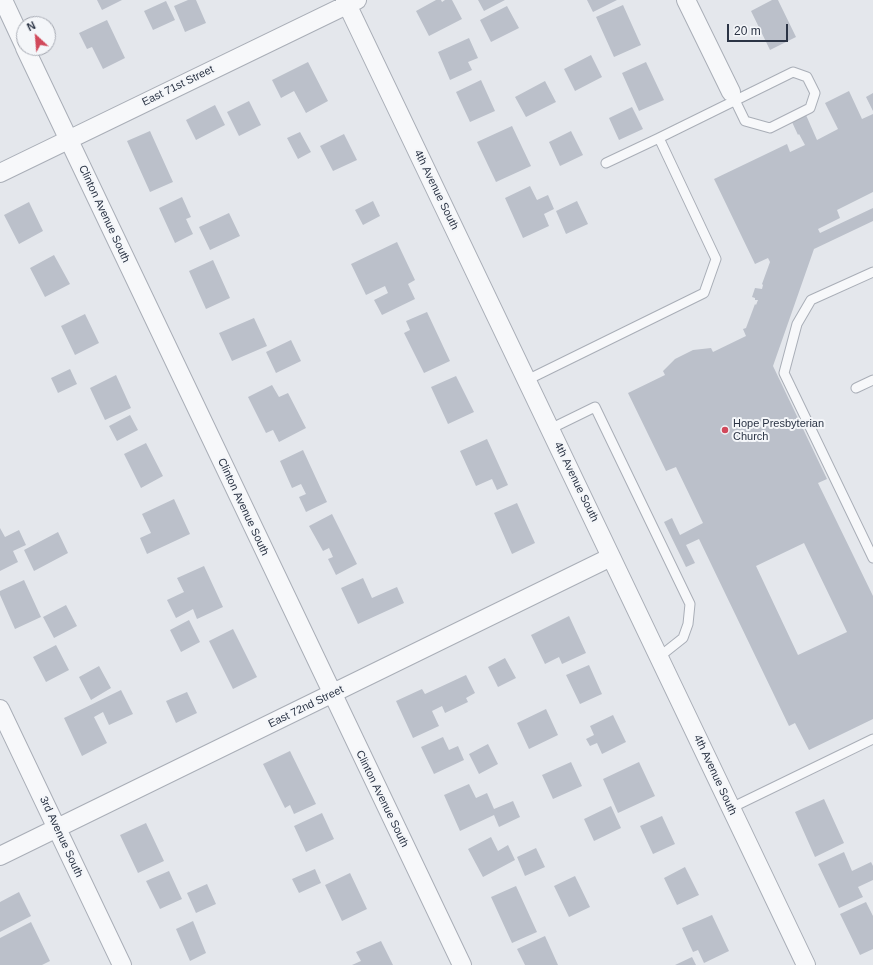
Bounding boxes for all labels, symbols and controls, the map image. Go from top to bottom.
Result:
north arrow [16,16,56,56]
scale bar [729,16,790,42]
text: N [25,19,37,33]
text: 20 m [734,24,761,38]
street label: East 71st Street [140,63,216,109]
street label: 4th Avenue South [411,148,461,232]
street label: Clinton Avenue South [76,163,132,265]
place label: Hope Presbyterian Church [733,417,824,443]
marker: Hope Presbyterian Church [720,425,730,435]
street label: 4th Avenue South [551,440,601,524]
street label: Clinton Avenue South [215,456,271,558]
street label: East 72nd Street [266,683,346,731]
street label: 4th Avenue South [691,733,739,817]
street label: Clinton Avenue South [353,748,411,850]
street label: 3rd Avenue South [36,794,86,880]

